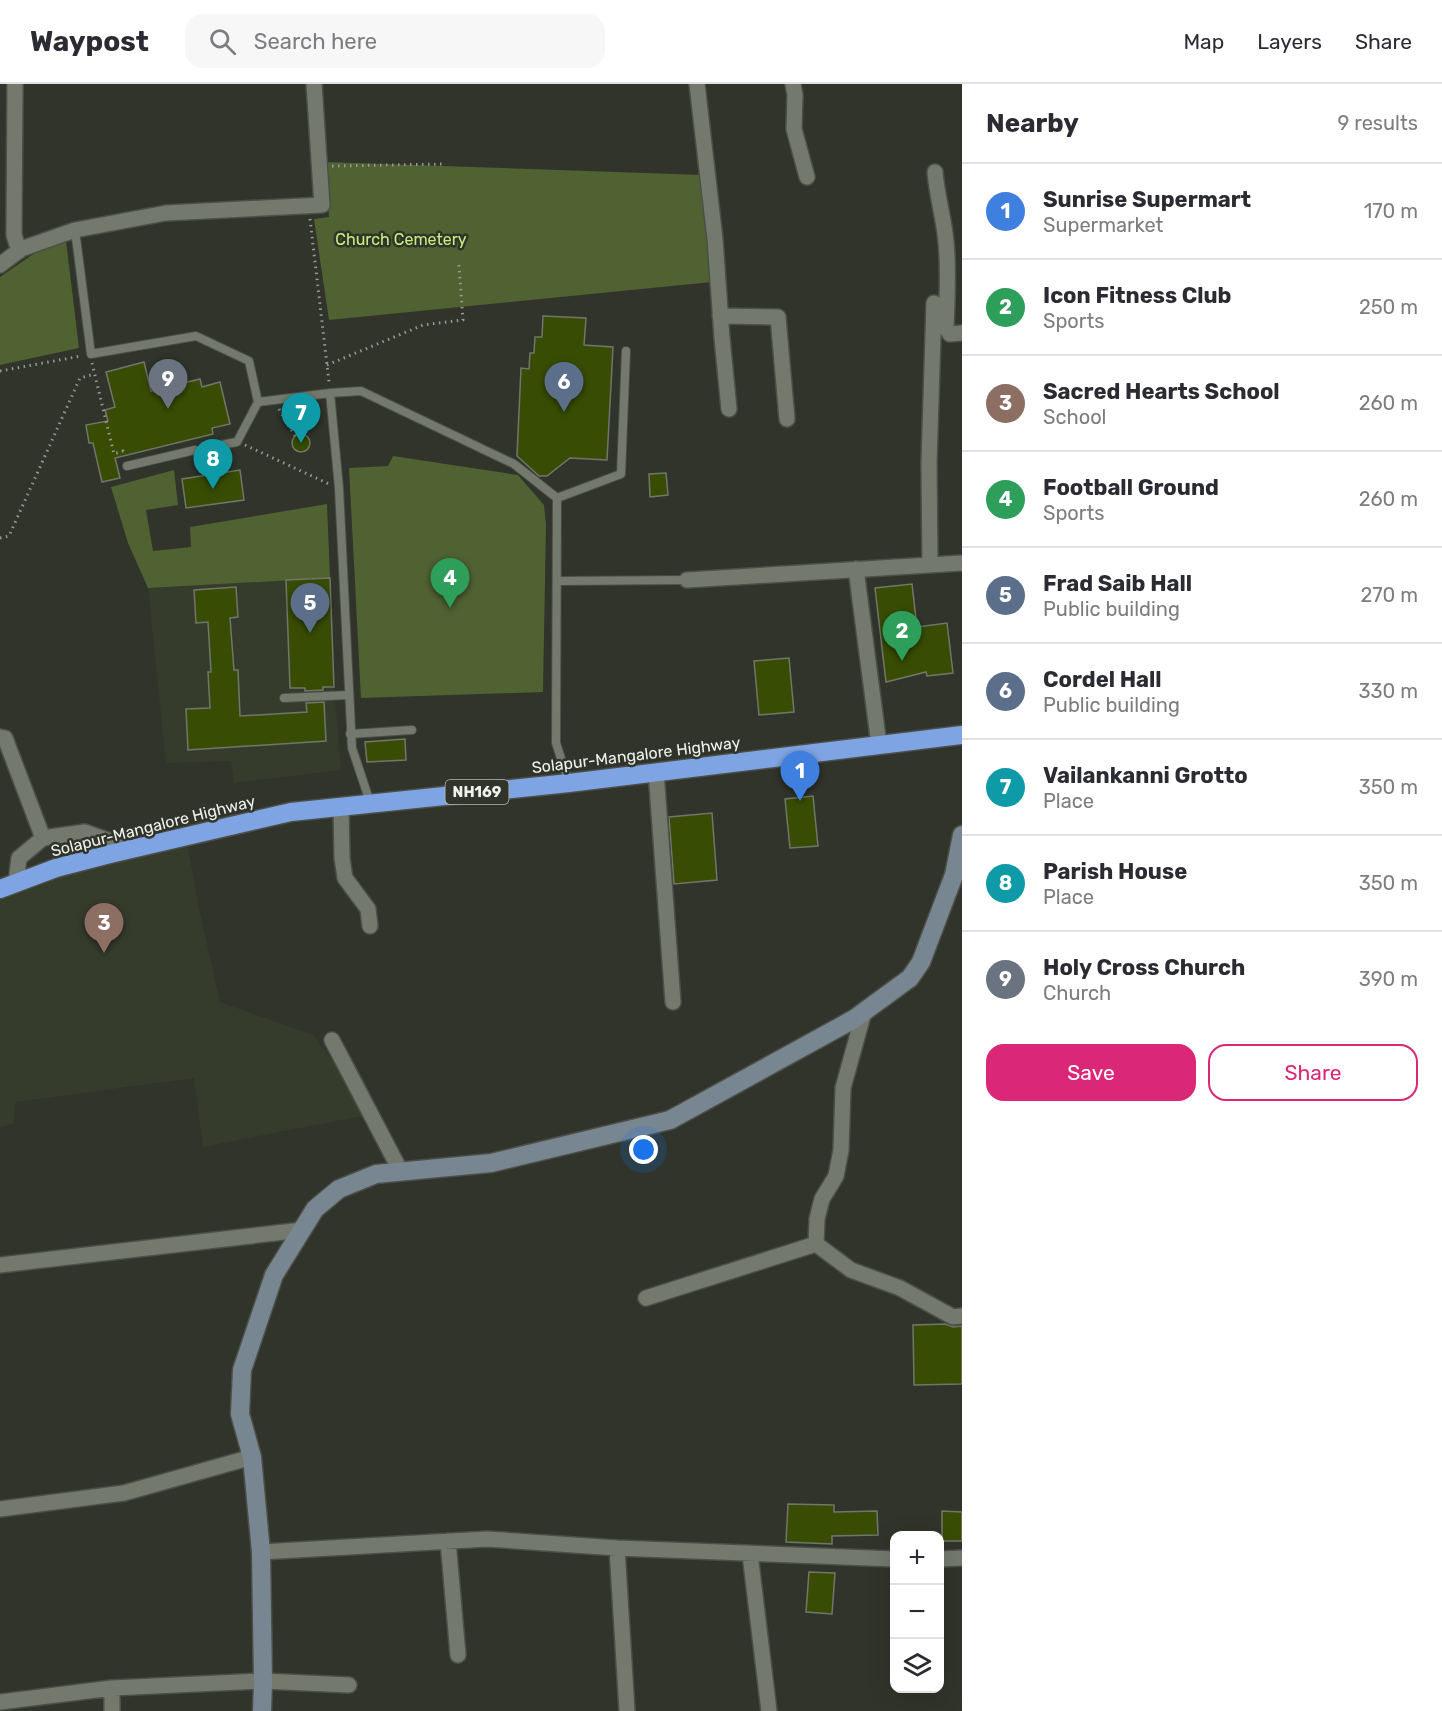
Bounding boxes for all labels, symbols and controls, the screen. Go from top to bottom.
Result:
search box [185,14,605,68]
text: Waypost [30,25,149,58]
icon: search [206,25,239,58]
text: Search here [254,28,377,55]
text: Map [1183,29,1224,54]
text: Layers [1257,29,1322,54]
text: Share [1355,29,1412,54]
text: Nearby [986,108,1079,139]
text: 9 results [1338,111,1418,135]
text: Sunrise Supermart [1043,186,1251,213]
text: 1 [1001,199,1010,223]
text: 170 m [1364,199,1418,223]
text: Supermarket [1043,213,1163,237]
park label: Church Cemetery [335,230,467,249]
text: Icon Fitness Club [1043,282,1232,309]
text: 2 [999,295,1012,319]
text: 250 m [1359,295,1418,319]
text: Sports [1043,309,1104,333]
pin: 9 [148,360,188,409]
pin: 6 [544,362,584,412]
text: Sacred Hearts School [1043,378,1280,405]
text: 3 [999,391,1012,415]
text: 260 m [1359,391,1418,415]
pin: 7 [282,394,320,443]
text: School [1043,405,1106,429]
pin: 8 [194,440,232,489]
text: Football Ground [1043,474,1219,501]
text: 4 [999,487,1012,511]
text: 260 m [1359,487,1418,511]
text: Sports [1043,501,1104,525]
pin: 4 [430,558,470,608]
text: Frad Saib Hall [1043,570,1192,597]
text: 5 [999,583,1012,607]
text: 270 m [1361,583,1418,607]
pin: 5 [290,584,330,633]
text: Public building [1043,597,1180,621]
pin: 2 [882,612,922,661]
text: Cordel Hall [1043,666,1162,693]
text: 6 [999,679,1012,703]
text: 330 m [1359,679,1418,703]
text: Public building [1043,693,1180,717]
street label: Solapur-Mangalore Highway [531,733,742,777]
pin: 1 [780,752,820,801]
text: Vailankanni Grotto [1043,762,1248,789]
text: 7 [1000,775,1011,799]
text: 350 m [1359,775,1418,799]
road number: NH169 [446,780,508,804]
text: Place [1043,789,1094,813]
street label: Solapur-Mangalore Highway [49,791,257,861]
text: Parish House [1043,858,1187,885]
text: 8 [999,871,1012,895]
text: 350 m [1359,871,1418,895]
text: Place [1043,885,1094,909]
pin: 3 [84,904,124,953]
text: Holy Cross Church [1043,954,1245,981]
text: 9 [999,967,1012,991]
text: 390 m [1359,967,1418,991]
text: Church [1043,981,1111,1005]
button: Save [986,1044,1196,1101]
button: Share [1208,1044,1418,1101]
your location [629,1135,658,1164]
map controls [890,1531,944,1693]
button: + [890,1531,944,1585]
button: − [890,1585,944,1639]
button: layers [890,1639,944,1693]

